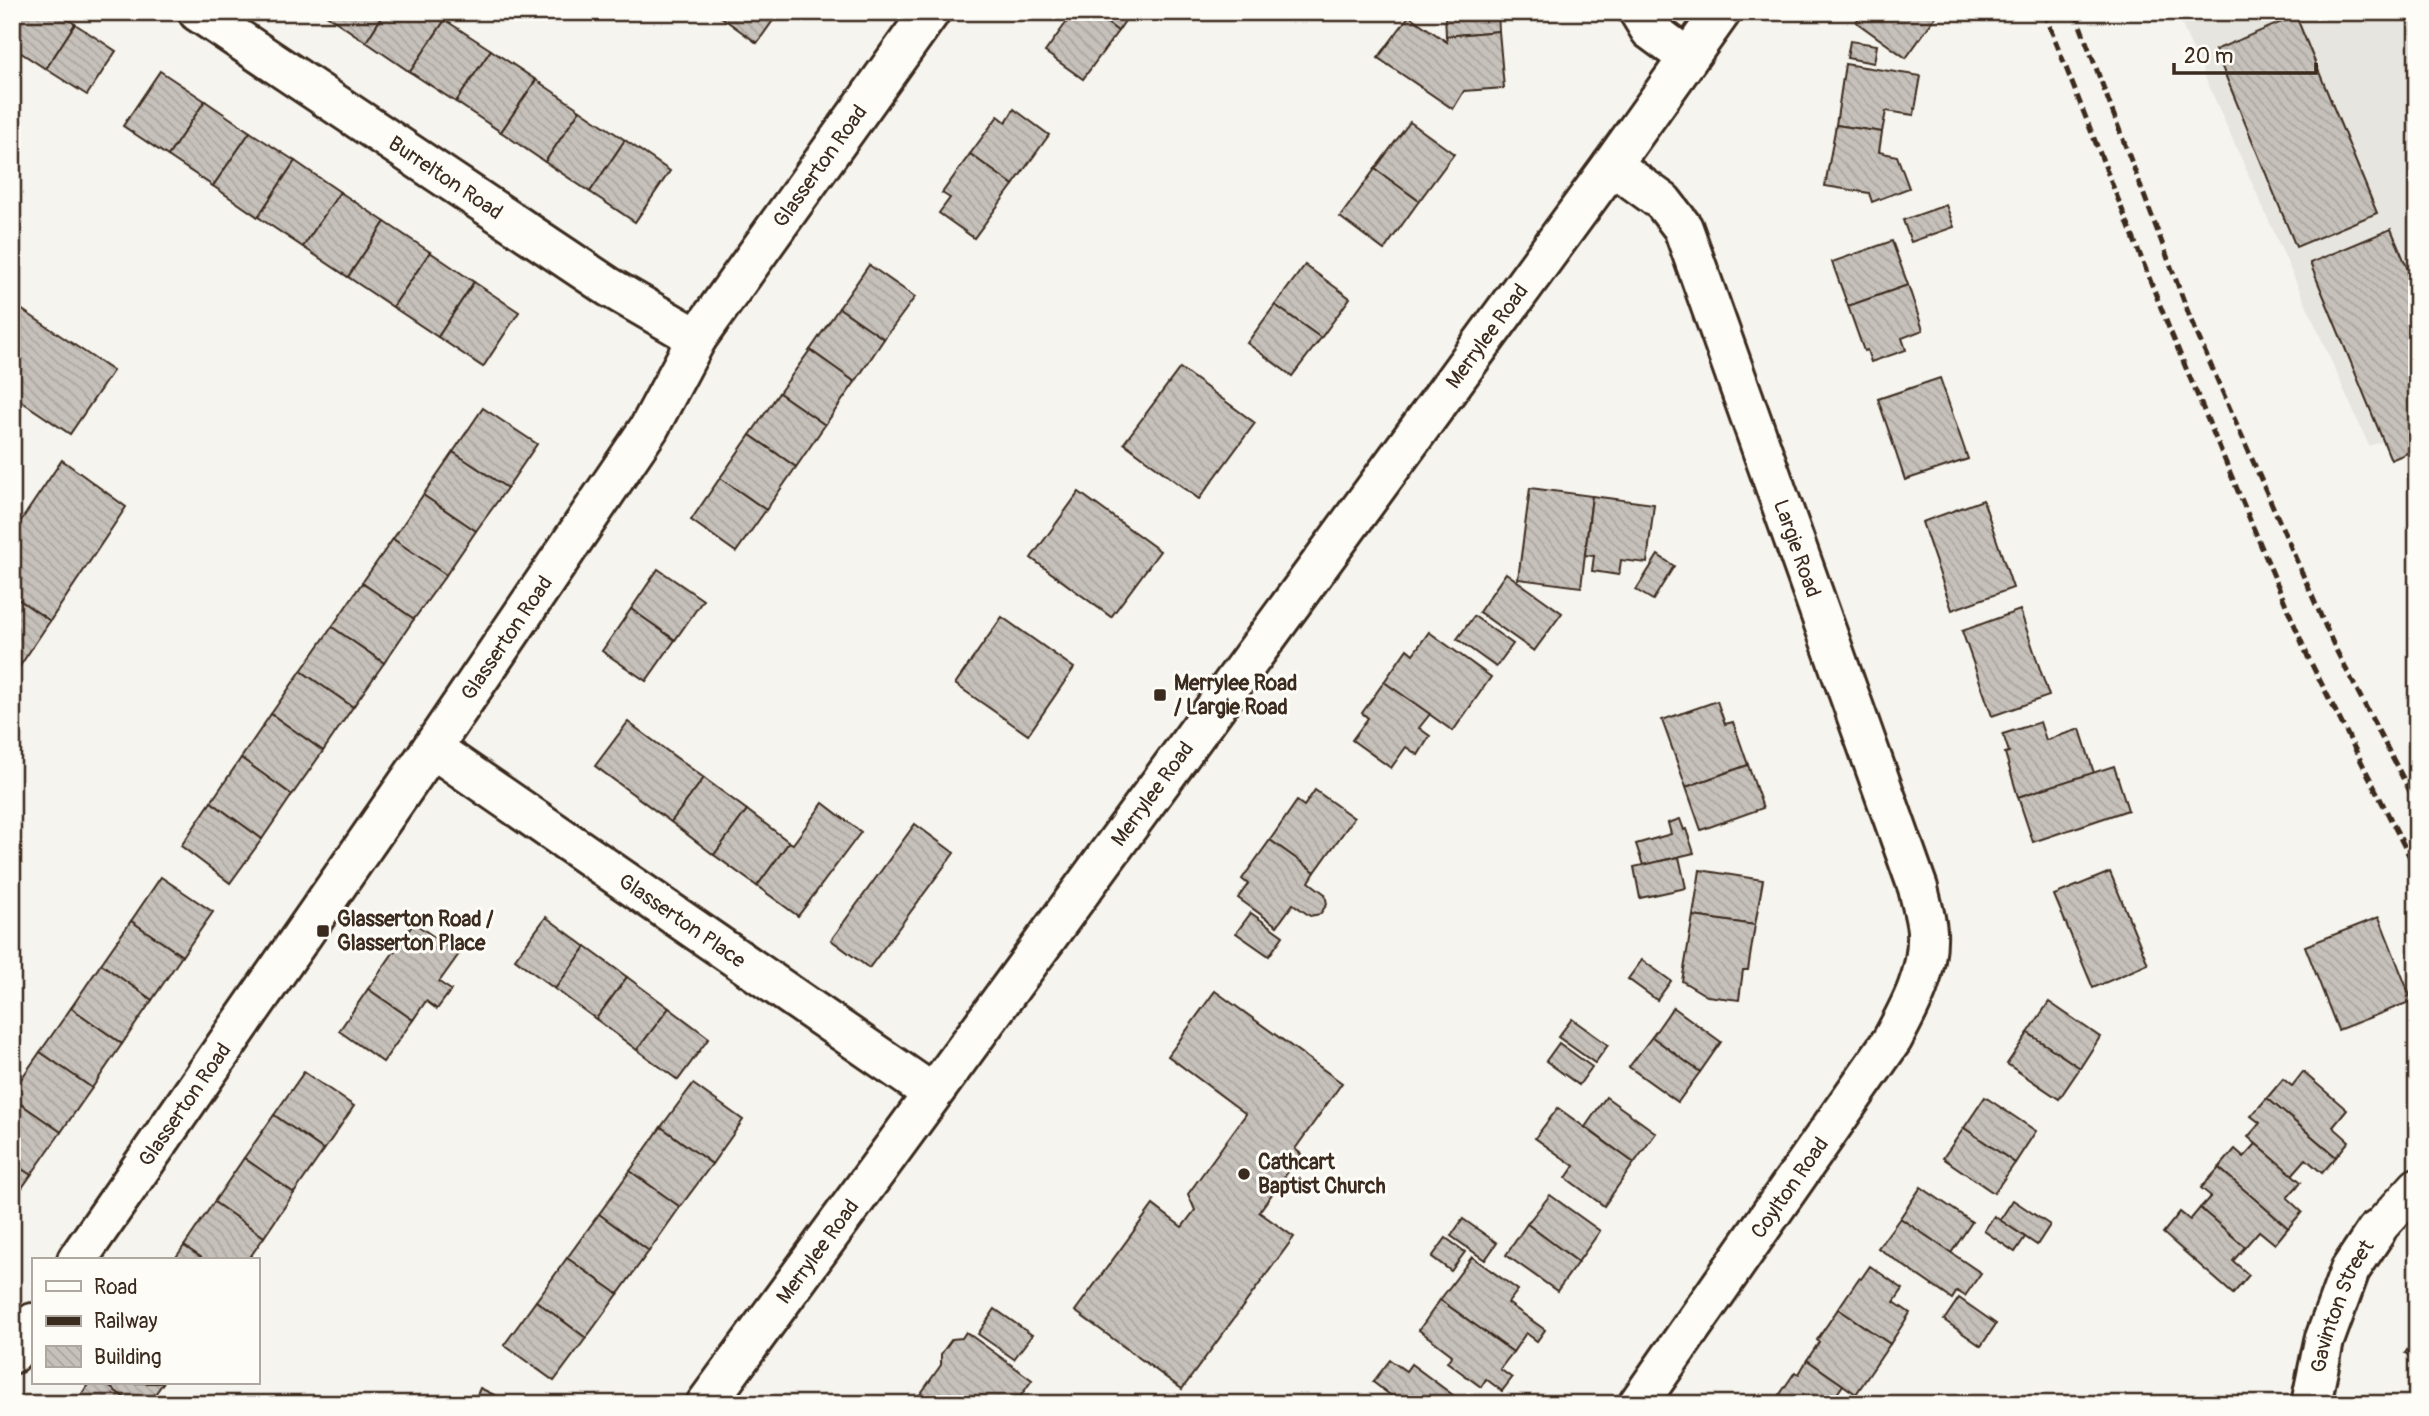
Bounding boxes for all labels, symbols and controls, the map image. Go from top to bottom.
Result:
scale bar [2174,32,2315,76]
text: 20 m [2184,43,2233,70]
street label: Glasserton Road [767,99,873,233]
street label: Burrelton Road [383,130,508,226]
street label: Merrylee Road [1440,278,1534,394]
street label: Largie Road [1767,496,1827,601]
street label: Glasserton Road [455,571,558,705]
place label: Merrylee Road / Largie Road [1174,670,1297,721]
marker: Merrylee Road / Largie Road [1152,687,1168,703]
street label: Merrylee Road [1105,736,1200,851]
street label: Glasserton Place [613,867,752,974]
place label: Glasserton Road / Glasserton Place [337,906,494,957]
marker: Glasserton Road / Glasserton Place [315,923,331,939]
street label: Glasserton Road [132,1038,237,1172]
street label: Coylton Road [1745,1132,1835,1244]
place label: Cathcart Baptist Church [1258,1149,1386,1200]
marker: Cathcart Baptist Church [1236,1166,1252,1182]
street label: Merrylee Road [770,1194,865,1309]
street label: Gavinton Street [2304,1234,2380,1375]
legend [32,1258,259,1384]
text: Road [94,1274,138,1301]
text: Railway [94,1308,158,1335]
text: Building [94,1344,161,1371]

